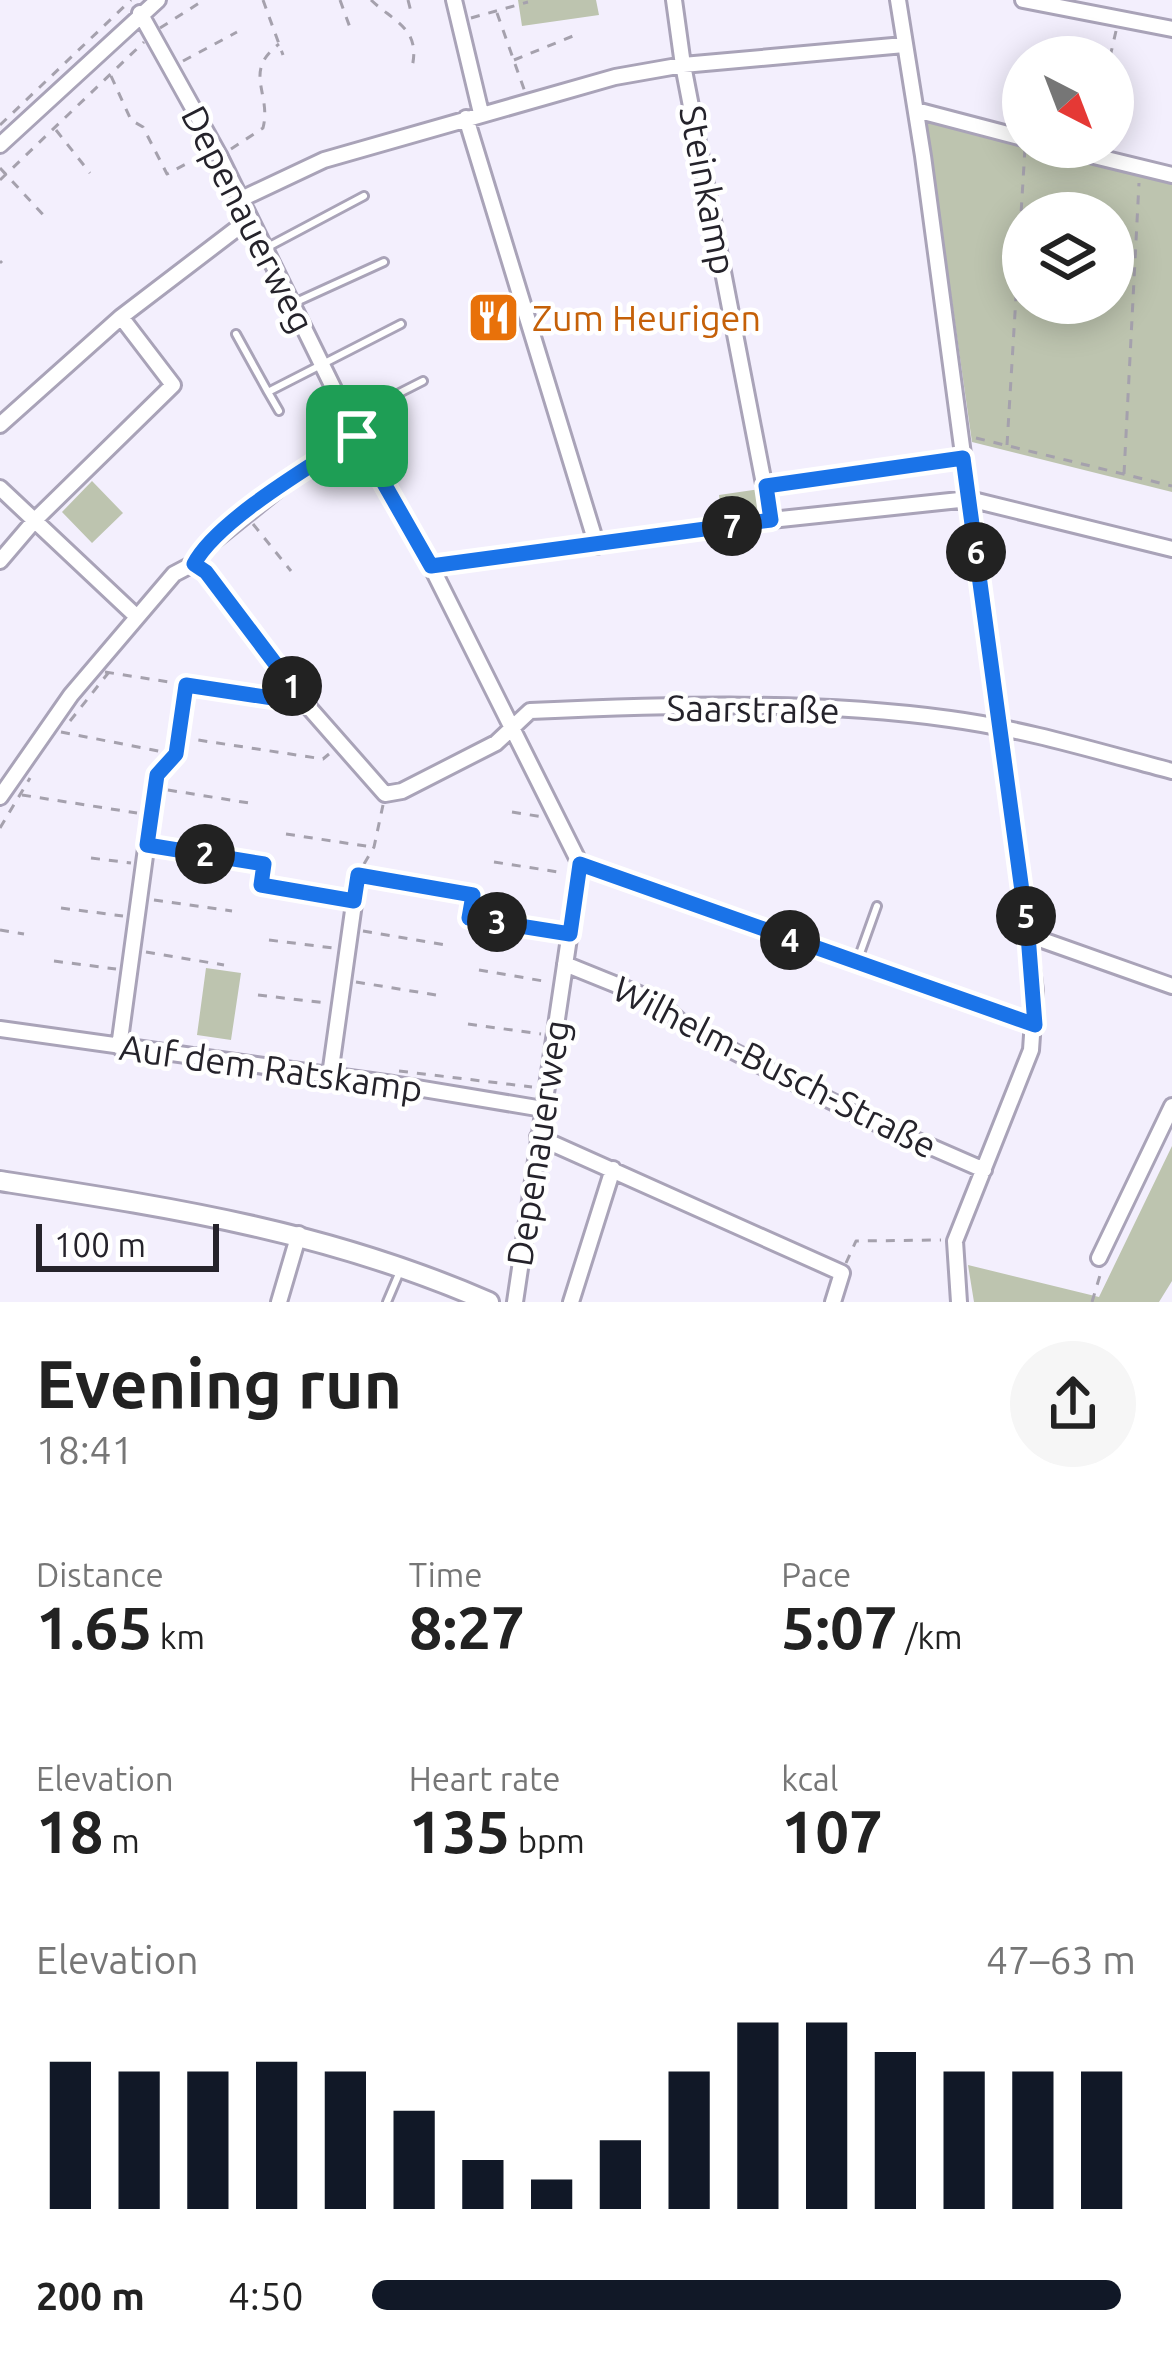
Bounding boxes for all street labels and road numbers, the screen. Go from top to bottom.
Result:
street label: Depenauerweg [174,99,323,339]
street label: Steinkamp [672,102,745,278]
street label: Saarstraße [666,686,840,731]
street label: Wilhelm-Busch-Straße [607,967,944,1166]
street label: Depenauerweg [498,1017,577,1269]
street label: Auf dem Ratskamp [117,1026,425,1109]

